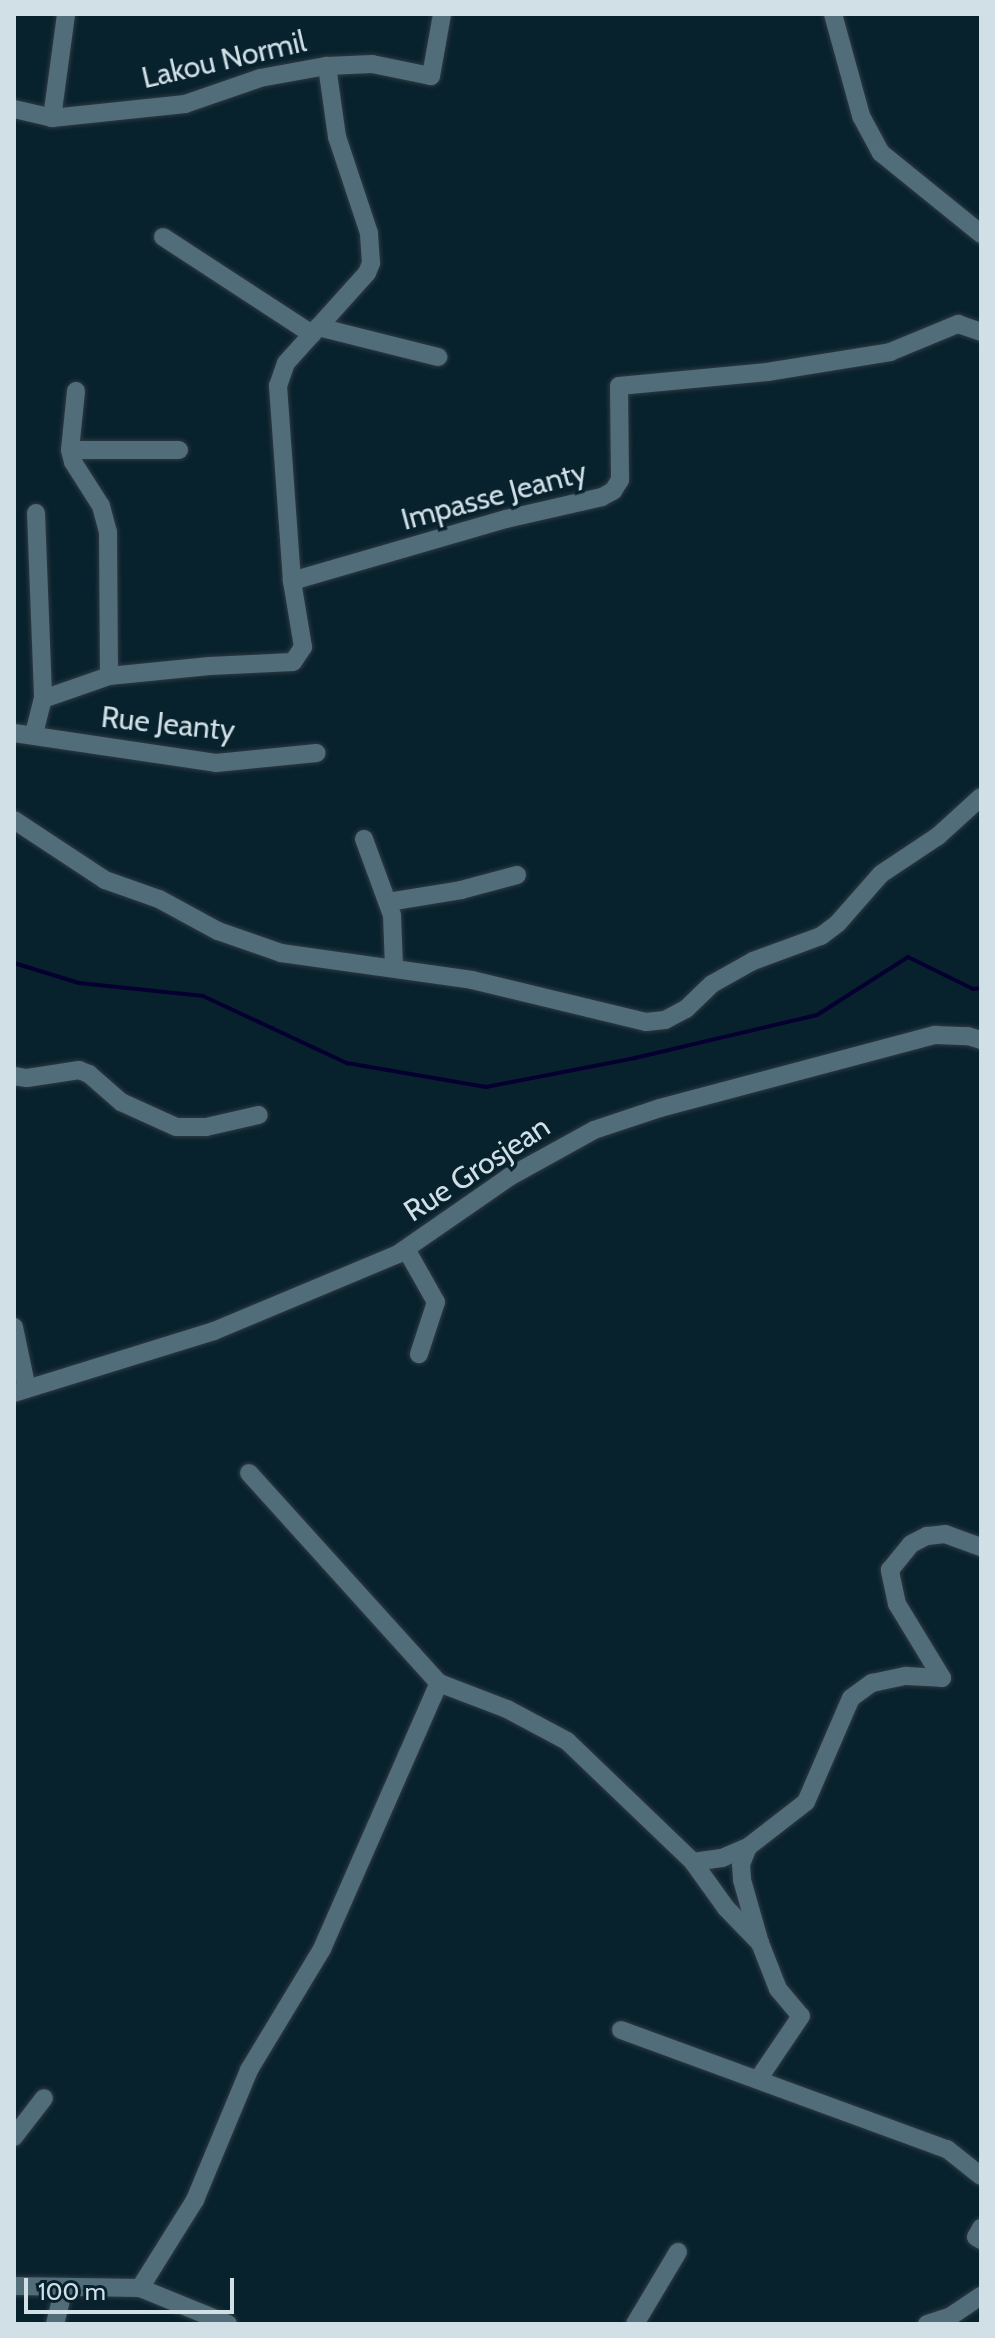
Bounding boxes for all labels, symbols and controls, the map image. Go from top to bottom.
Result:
street label: Lakou Normil [138,24,310,96]
street label: Impasse Jeanty [397,454,591,538]
street label: Rue Jeanty [99,699,237,749]
street label: Rue Grosjean [397,1109,557,1229]
scale bar [28,2262,238,2312]
text: 100 m [38,2277,106,2306]

